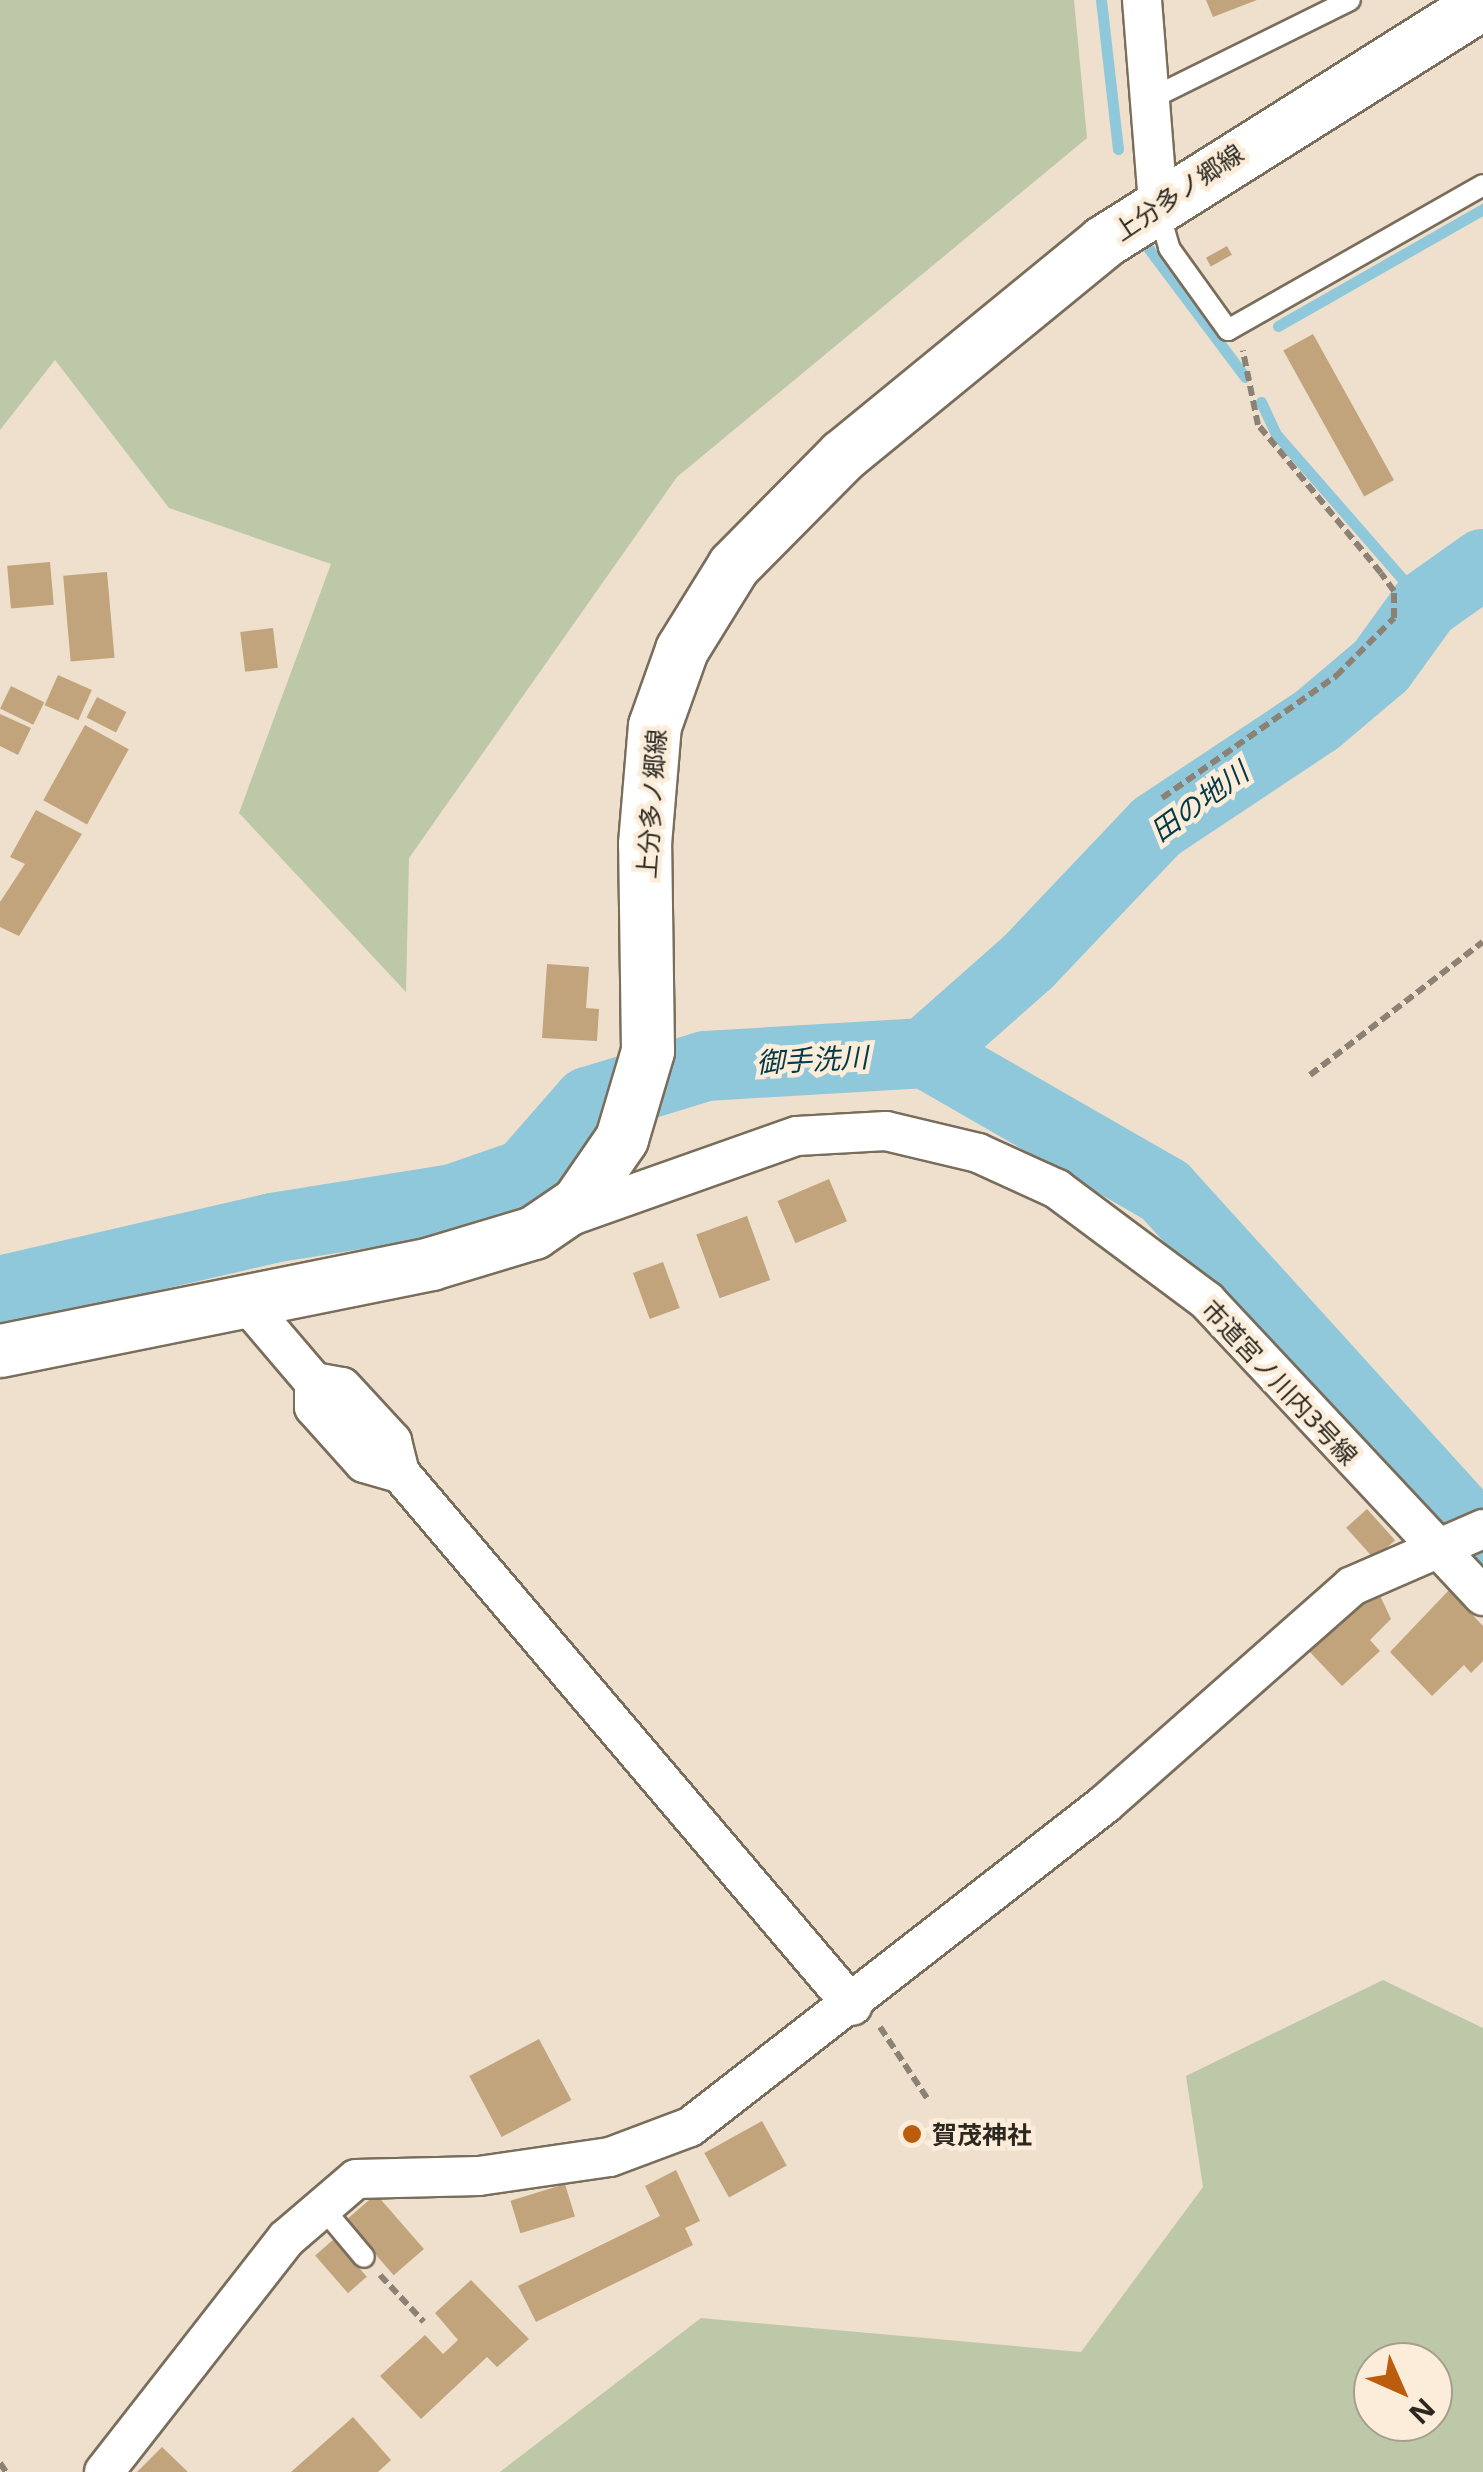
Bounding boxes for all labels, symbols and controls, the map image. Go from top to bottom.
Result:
street label: 上分多ノ郷線 [1107,138,1249,246]
street label: 上分多ノ郷線 [631,728,671,880]
water label: 田の地川 [1144,754,1254,848]
water label: 御手洗川 [755,1039,869,1079]
street label: 市道宮ノ川内3号線 [1196,1293,1364,1471]
place label: 賀茂神社 [932,2119,1032,2149]
marker: 賀茂神社 [901,2123,923,2145]
north arrow [1353,2342,1453,2442]
text: N [1401,2390,1444,2433]

